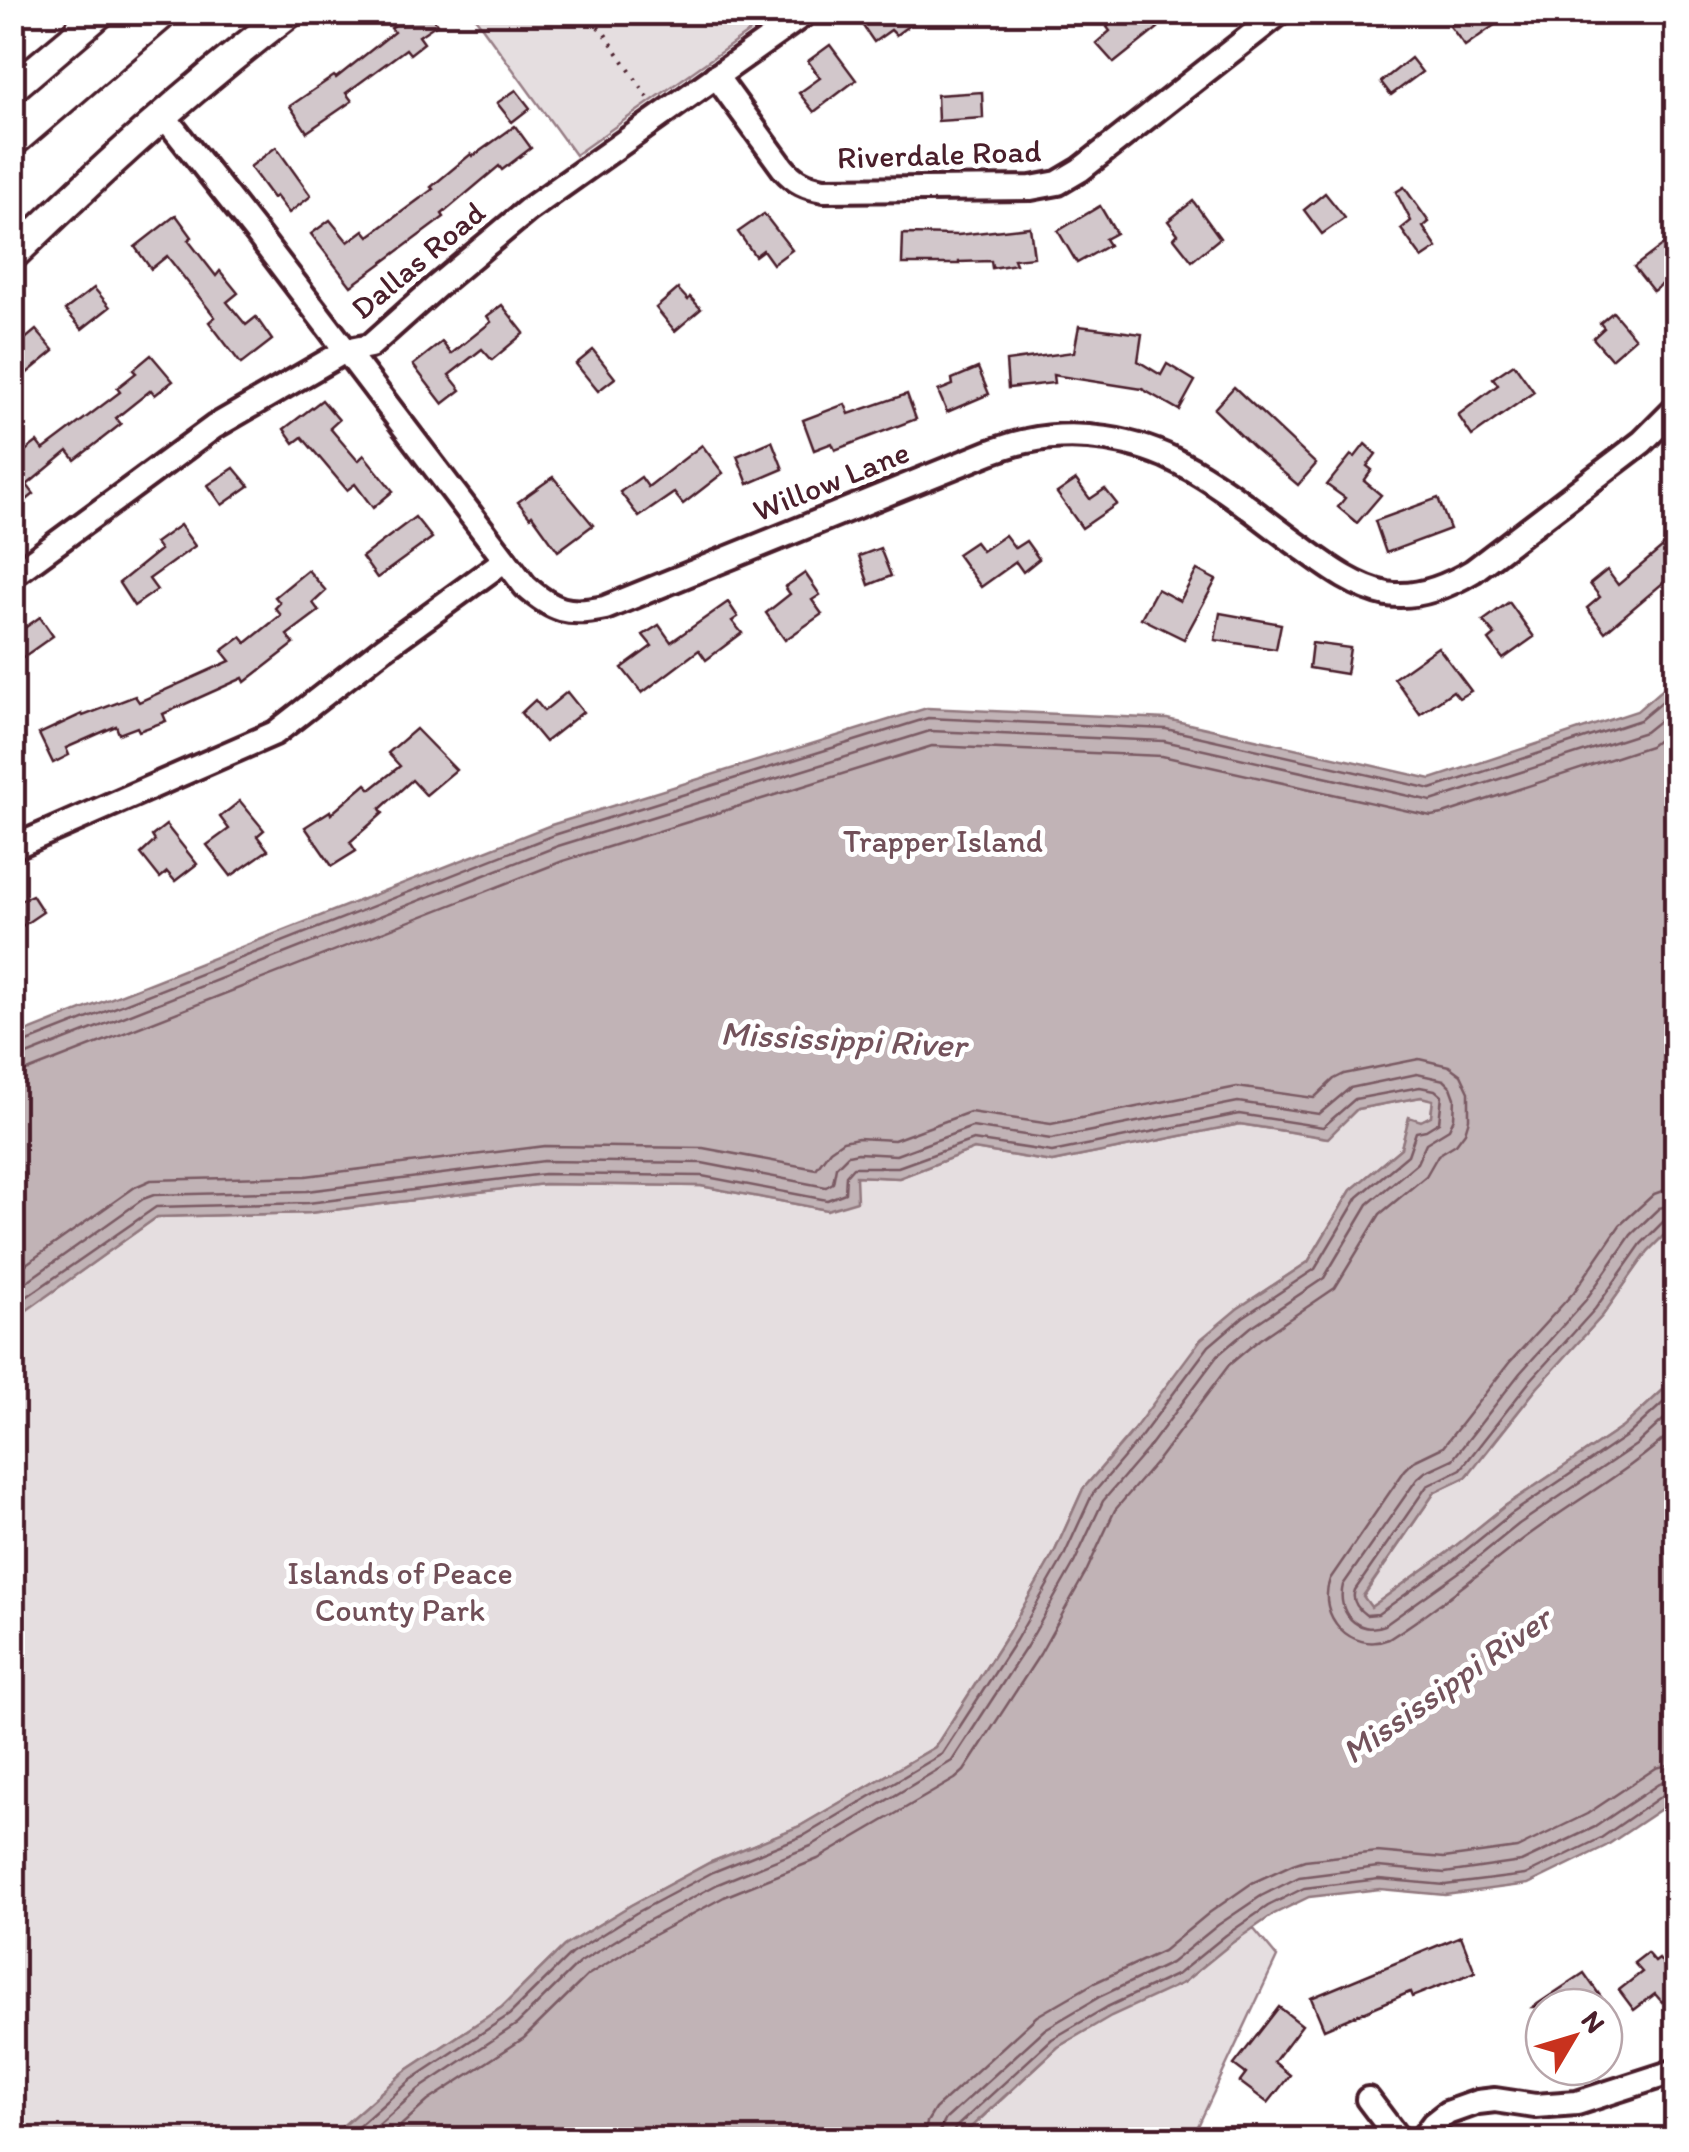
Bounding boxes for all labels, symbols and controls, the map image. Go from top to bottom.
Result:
street label: Riverdale Road [836,131,1042,177]
street label: Dallas Road [343,193,493,327]
street label: Willow Lane [747,432,915,530]
park label: Trapper Island [843,822,1043,860]
water label: Mississippi River [719,1012,971,1067]
park label: Islands of Peace County Park [287,1554,513,1629]
water label: Mississippi River [1333,1595,1562,1773]
north arrow [1524,1987,1624,2087]
text: N [1574,2004,1613,2040]

